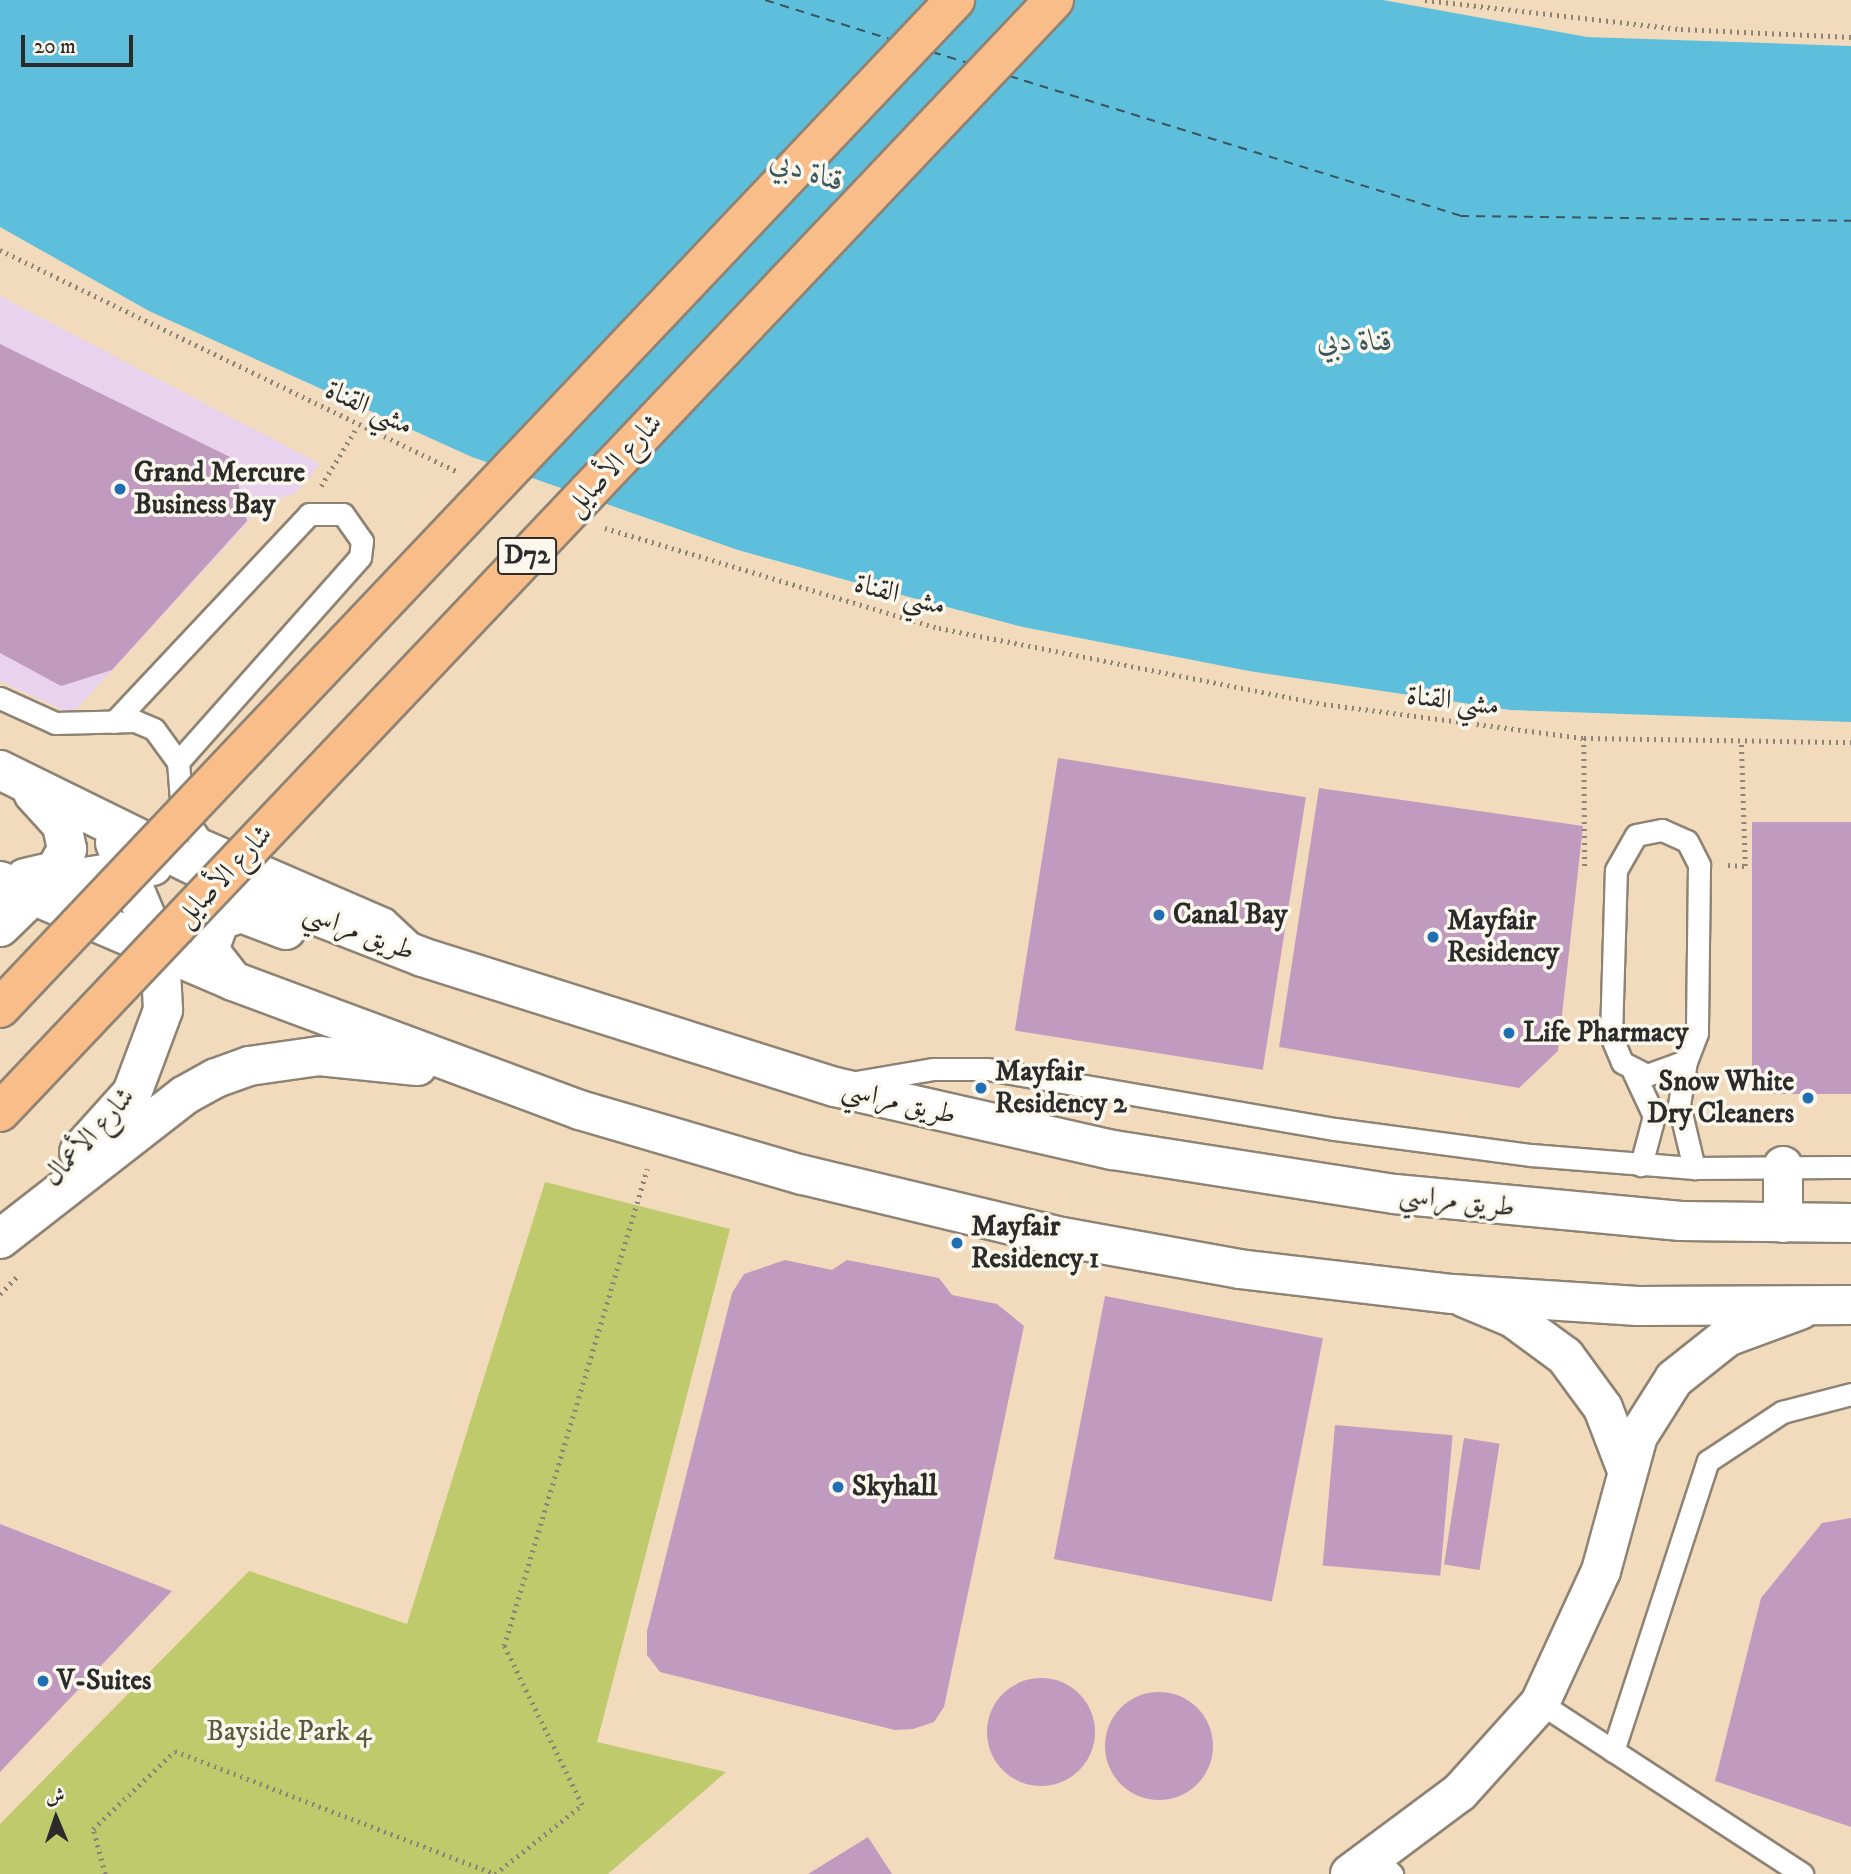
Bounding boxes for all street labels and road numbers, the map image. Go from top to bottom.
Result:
street label: مشي القناة [320,373,418,443]
street label: شارع الأصايل [558,407,670,523]
road number: D72 [496,534,558,578]
street label: مشي القناة [851,567,949,623]
street label: مشي القناة [1405,679,1501,723]
street label: شارع الأصايل [168,818,280,934]
street label: طريق مراسي [299,895,419,969]
street label: طريق مراسي [839,1072,959,1132]
street label: شارع الأعمال [36,1081,142,1193]
street label: طريق مراسي [1397,1177,1517,1225]

